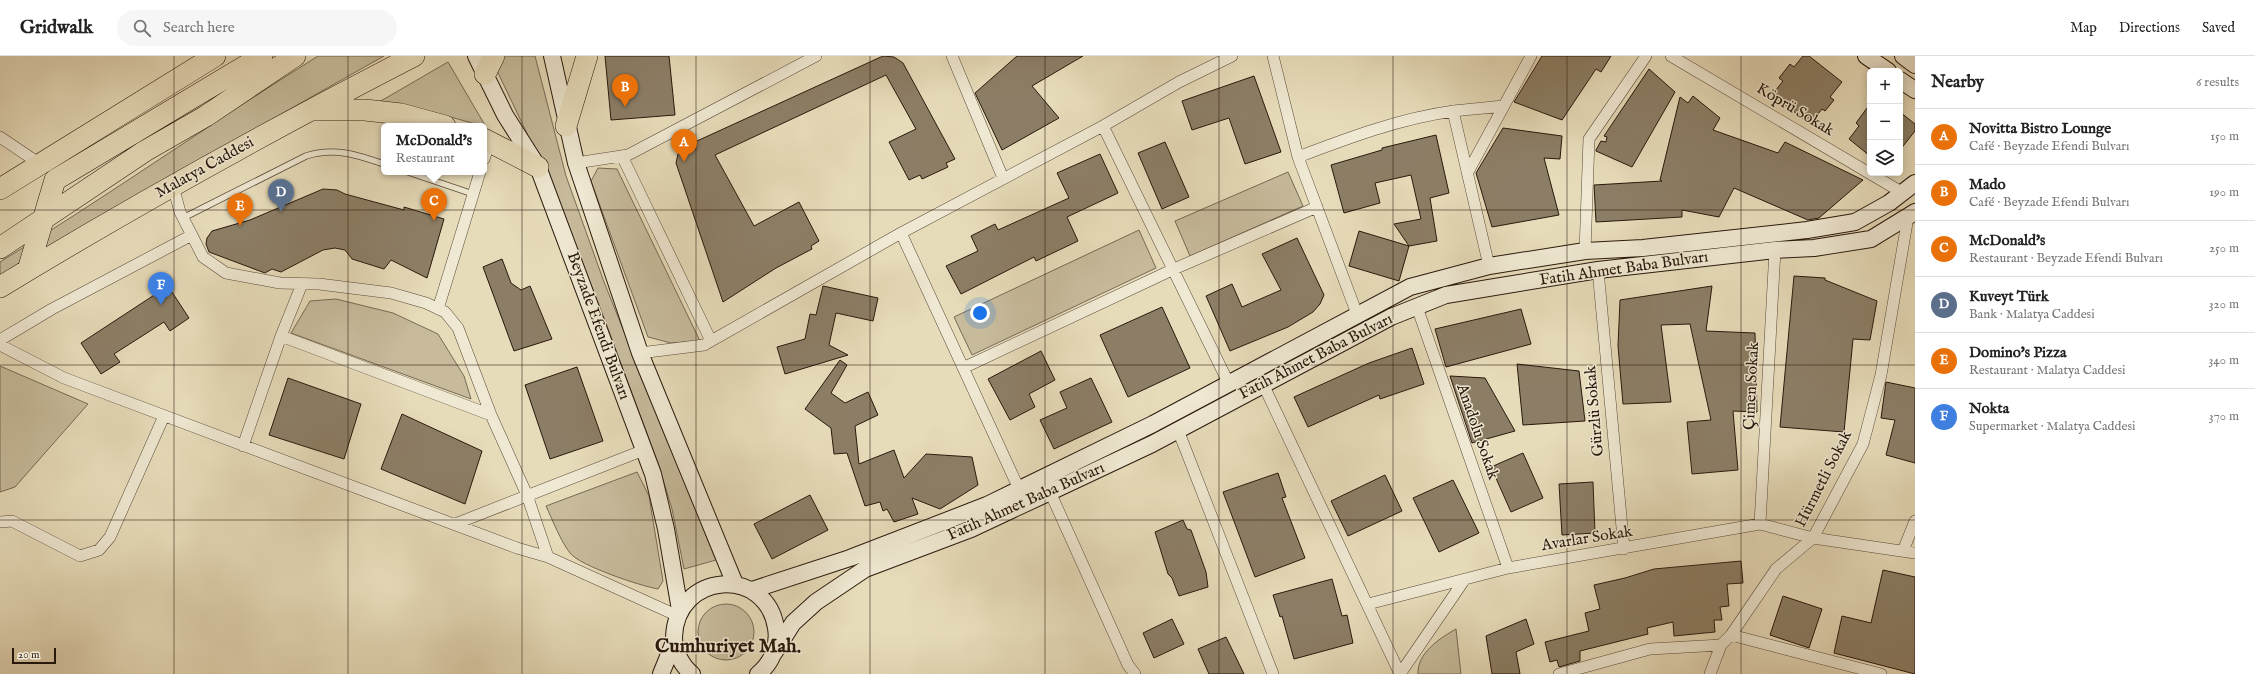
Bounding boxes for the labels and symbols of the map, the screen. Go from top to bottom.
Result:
pin: B [612,74,638,107]
street label: Köprü Sokak [1752,79,1838,141]
pin: A [671,129,697,162]
street label: Malatya Caddesi [152,133,258,203]
pin: D [268,179,294,212]
pin: C [421,188,447,221]
pin: E [227,193,253,226]
street label: Fatih Ahmet Baba Bulvarı [1538,247,1710,291]
street label: Beyzade Efendi Bulvarı [562,249,634,403]
pin: F [148,272,174,305]
your location [970,303,990,323]
street label: Fatih Ahmet Baba Bulvarı [1236,309,1396,405]
street label: Çimen Sokak [1740,341,1764,431]
street label: Gürzlü Sokak [1581,364,1609,457]
street label: Anadolu Sokak [1451,380,1503,483]
street label: Hürmetli Sokak [1791,427,1857,531]
street label: Fatih Ahmet Baba Bulvarı [944,458,1108,546]
street label: Avarlar Sokak [1539,522,1634,556]
district label: Cumhuriyet Mah. [655,634,801,659]
scale bar [12,646,56,665]

